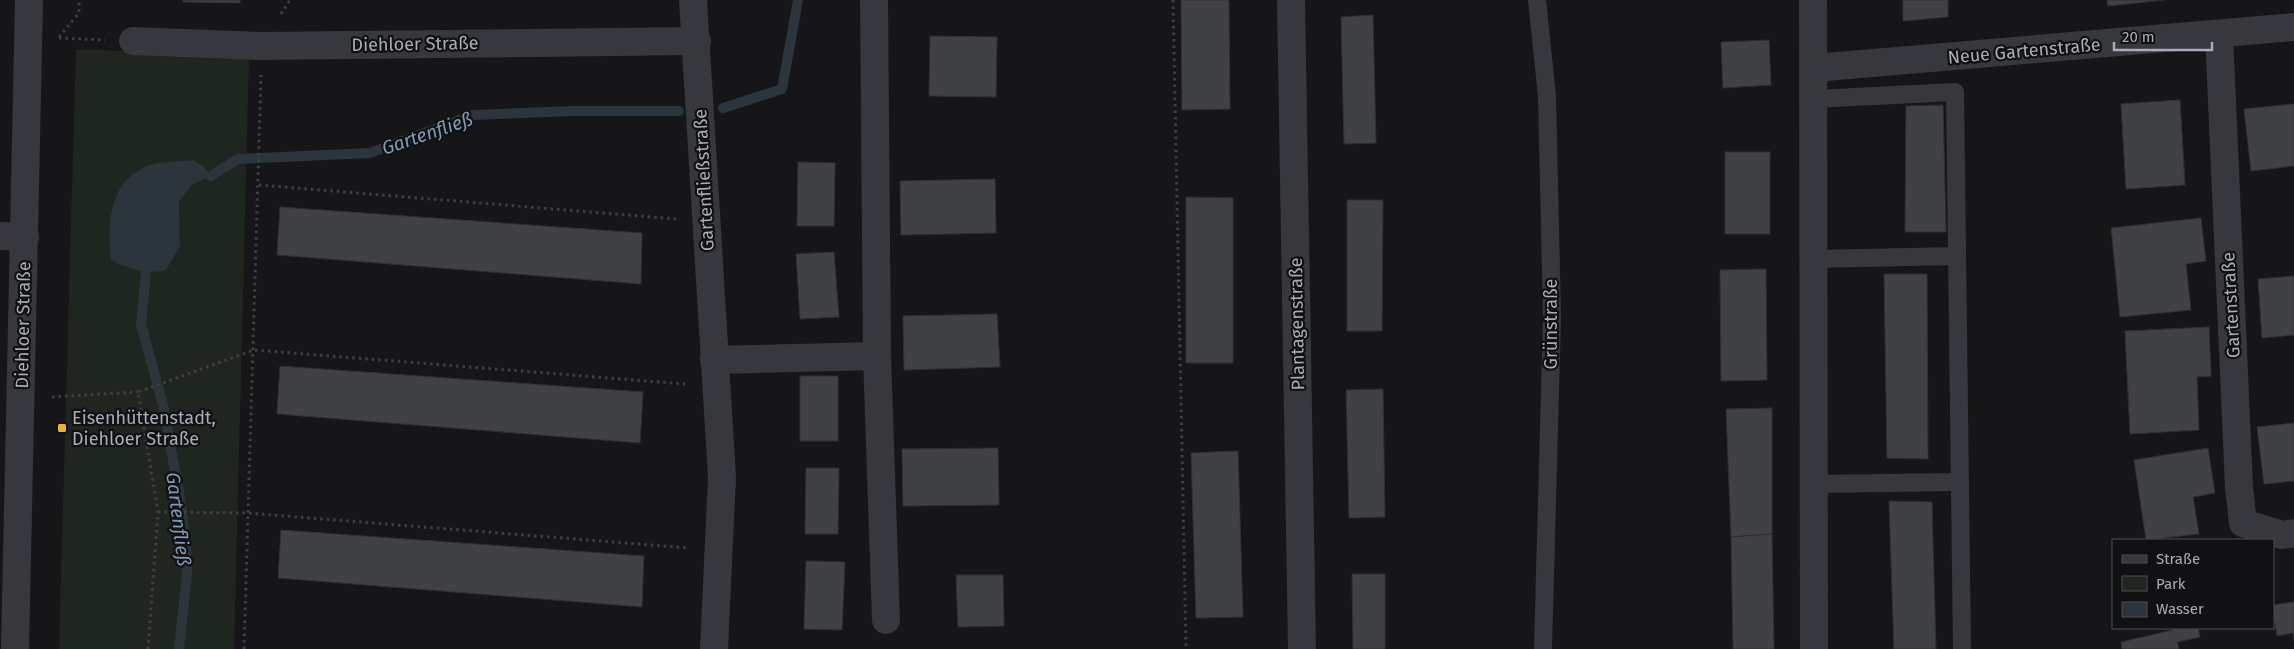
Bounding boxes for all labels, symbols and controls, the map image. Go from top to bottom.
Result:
scale bar [2114,20,2212,52]
text: 20 m [2122,28,2155,46]
street label: Diehloer Straße [351,32,479,56]
street label: Neue Gartenstraße [1947,33,2101,69]
water label: Gartenfließ [379,107,476,160]
street label: Gartenfließstraße [689,108,719,252]
street label: Gartenstraße [2217,251,2245,359]
street label: Plantagenstraße [1285,257,1309,391]
street label: Diehloer Straße [11,261,35,389]
street label: Grünstraße [1540,279,1562,369]
place label: Eisenhüttenstadt, Diehloer Straße [72,407,216,450]
marker: Eisenhüttenstadt, Diehloer Straße [56,422,68,434]
water label: Gartenfließ [161,471,196,567]
legend [2112,539,2274,629]
text: Straße [2156,550,2200,568]
text: Park [2156,575,2186,593]
text: Wasser [2156,600,2204,618]

